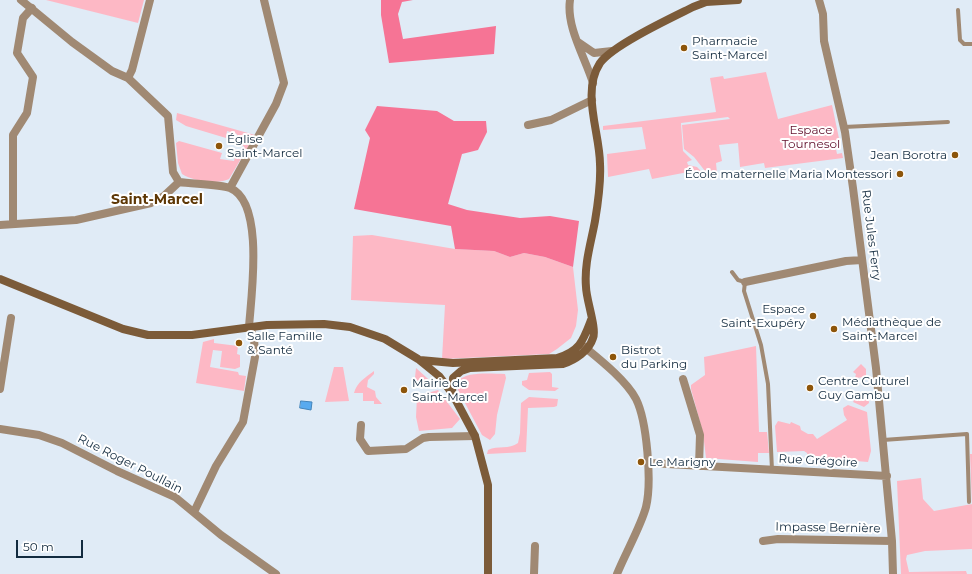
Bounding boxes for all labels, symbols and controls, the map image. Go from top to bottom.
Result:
place label: Pharmacie Saint-Marcel [692,34,767,62]
marker: Pharmacie Saint-Marcel [679,43,689,53]
park label: Espace Tournesol [782,123,840,151]
place label: Église Saint-Marcel [227,132,302,160]
marker: Église Saint-Marcel [214,141,224,151]
place label: Jean Borotra [871,148,947,162]
marker: Jean Borotra [950,150,960,160]
place label: École maternelle Maria Montessori [685,167,892,181]
marker: École maternelle Maria Montessori [895,169,905,179]
street label: Rue Jules Ferry [858,189,884,281]
district label: Saint-Marcel [111,192,203,208]
place label: Espace Saint-Exupéry [721,302,805,330]
marker: Espace Saint-Exupéry [808,311,818,321]
place label: Médiathèque de Saint-Marcel [842,315,941,343]
marker: Médiathèque de Saint-Marcel [829,324,839,334]
place label: Salle Famille & Santé [247,329,322,357]
marker: Salle Famille & Santé [234,338,244,348]
place label: Bistrot du Parking [621,343,687,371]
marker: Bistrot du Parking [608,352,618,362]
place label: Centre Culturel Guy Gambu [818,374,909,402]
place label: Mairie de Saint-Marcel [412,376,487,404]
marker: Centre Culturel Guy Gambu [805,383,815,393]
marker: Mairie de Saint-Marcel [399,385,409,395]
street label: Rue Roger Poullain [75,431,185,497]
street label: Rue Grégoire [778,452,858,470]
place label: Le Marigny [649,455,715,469]
marker: Le Marigny [636,457,646,467]
street label: Impasse Bernière [775,520,881,536]
scale bar [18,532,85,558]
text: 50 m [23,539,54,554]

